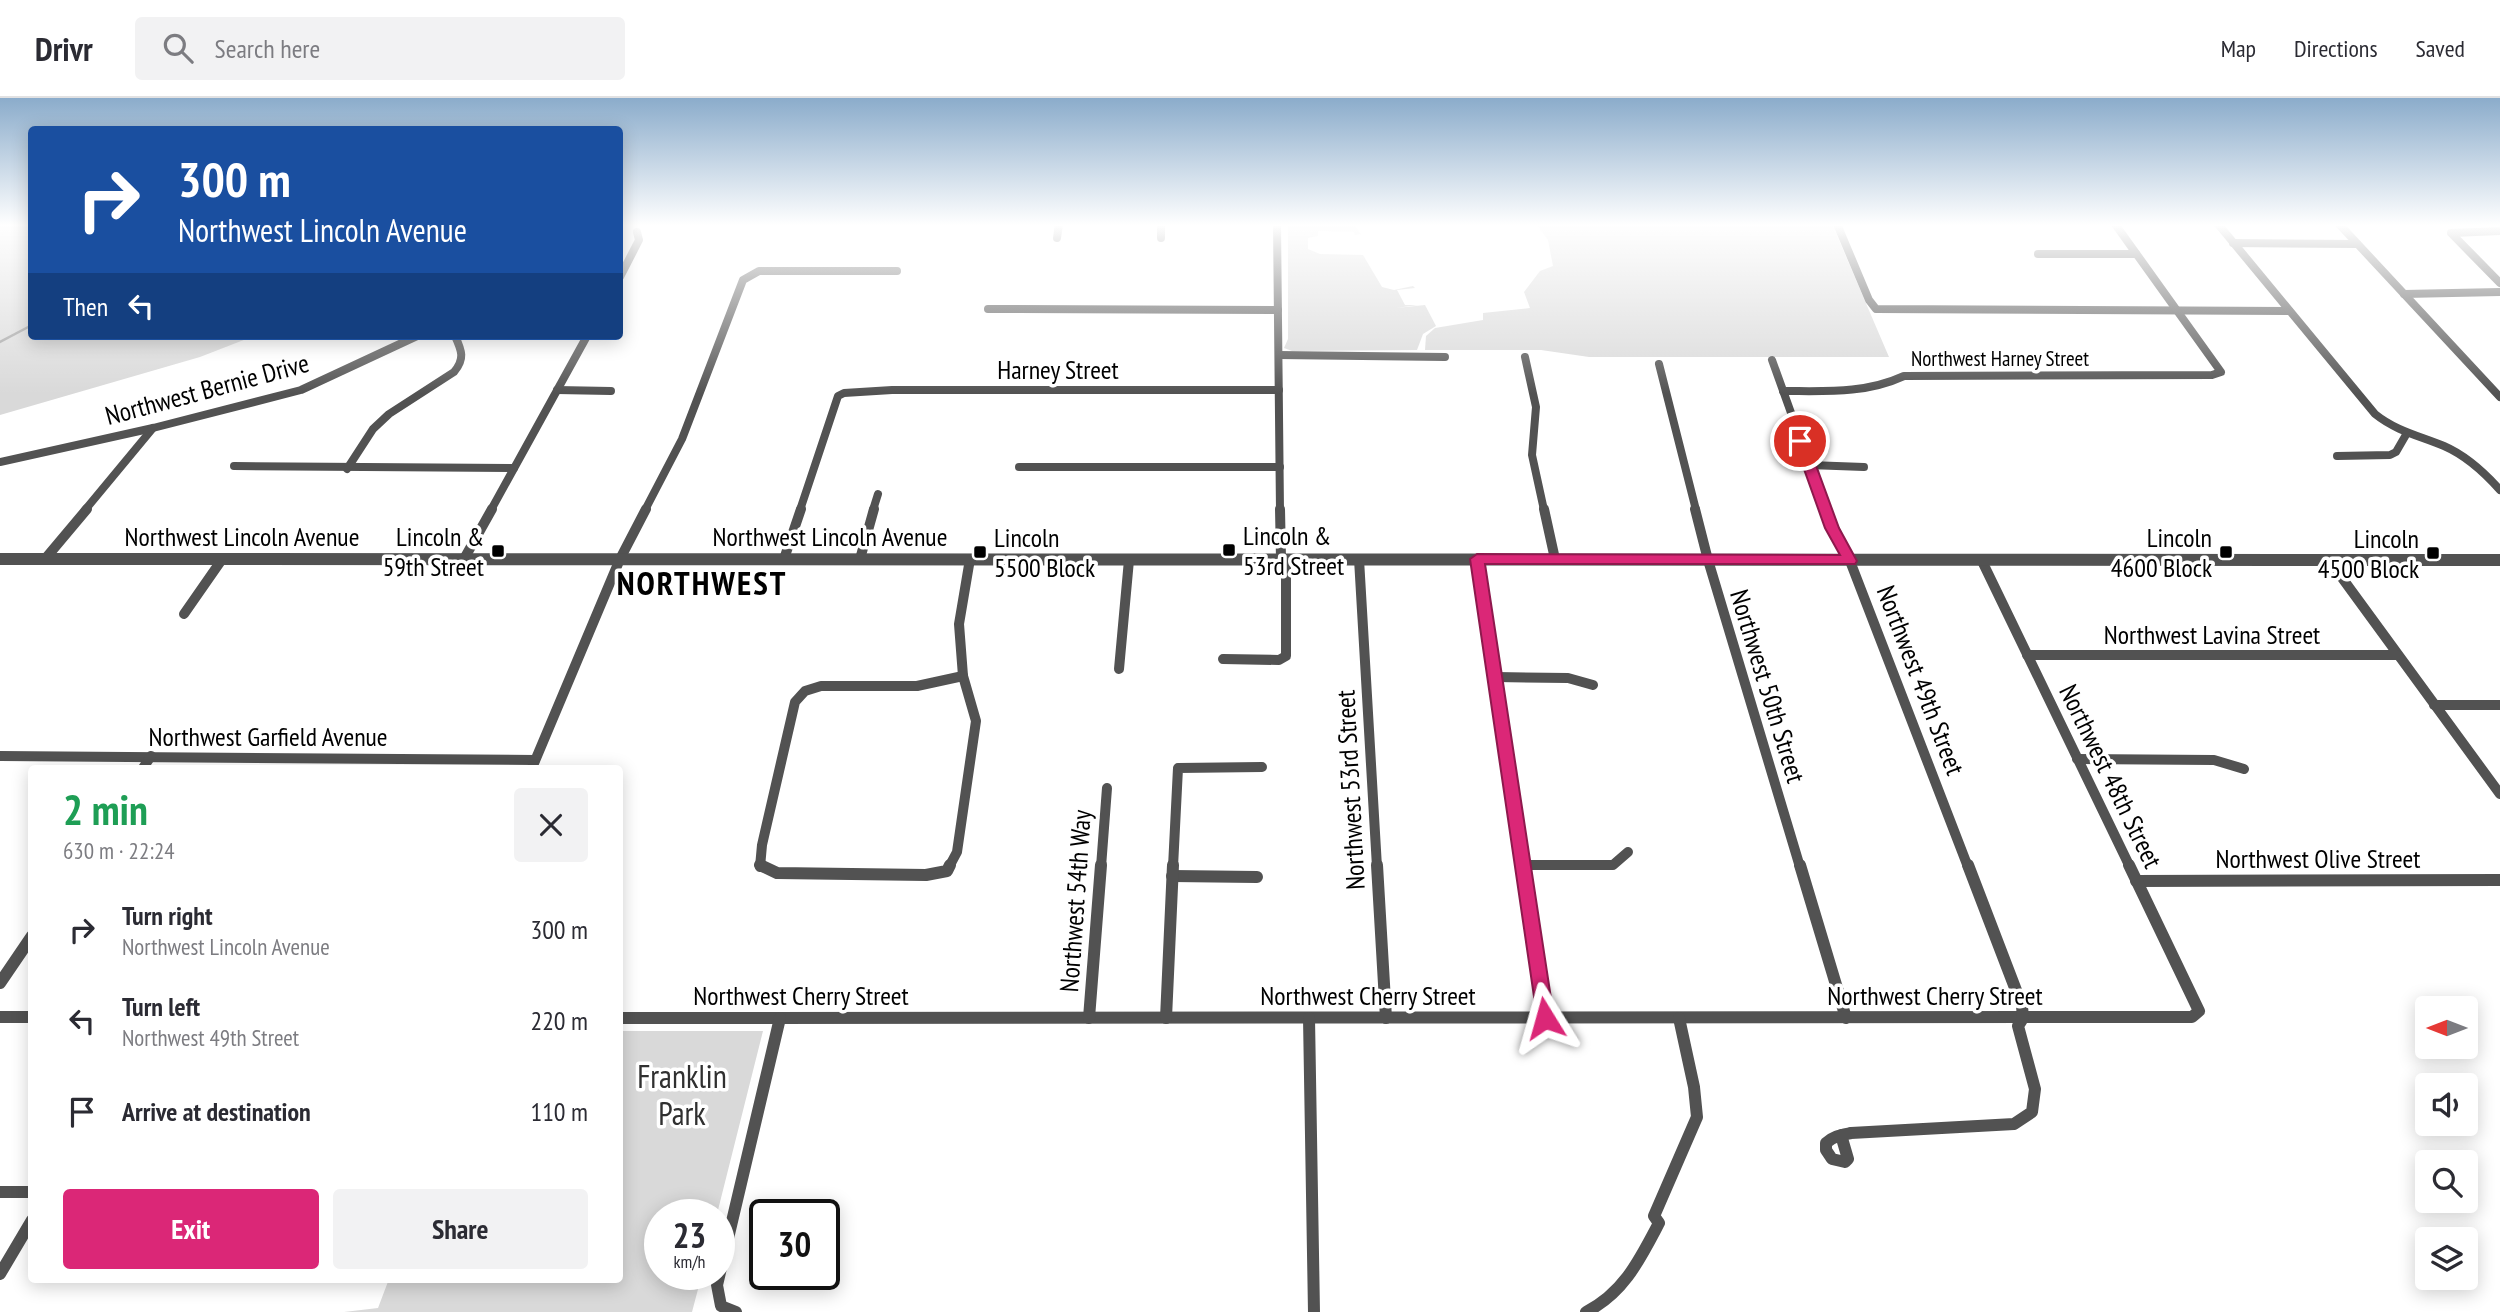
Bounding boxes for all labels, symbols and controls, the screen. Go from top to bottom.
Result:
search box [135,17,625,80]
text: Drivr [35,27,93,70]
icon: search [159,29,197,67]
text: Search here [215,32,320,65]
text: Map [2221,33,2256,64]
text: Directions [2294,33,2378,64]
text: Saved [2416,33,2465,64]
text: 300 m [178,147,291,211]
icon: right [63,154,154,245]
text: Northwest Lincoln Avenue [178,209,467,251]
icon: left [122,287,160,325]
text: Then [63,290,108,323]
street label: Northwest Harney Street [1911,345,2089,372]
street label: Northwest Bernie Drive [102,346,312,432]
street label: Harney Street [997,353,1119,386]
pin [1770,411,1830,471]
icon: arrive [1781,422,1819,460]
place label: Lincoln & 53rd Street [1243,519,1344,582]
street label: Northwest Lincoln Avenue [125,520,359,553]
place label: Lincoln & 59th Street [383,520,484,583]
street label: Northwest Lincoln Avenue [713,520,947,553]
place label: Lincoln 5500 Block [994,521,1095,584]
place label: Lincoln 4600 Block [2111,521,2212,584]
place label: Lincoln 4500 Block [2318,522,2419,585]
marker: Lincoln & 53rd Street [1221,542,1237,558]
marker: Lincoln & 59th Street [490,543,506,559]
marker: Lincoln 5500 Block [972,544,988,560]
marker: Lincoln 4600 Block [2218,544,2234,560]
marker: Lincoln 4500 Block [2425,545,2441,561]
district label: NORTHWEST [617,561,787,604]
street label: Northwest 49th Street [1870,581,1972,779]
street label: Northwest 50th Street [1723,585,1813,787]
street label: Northwest Lavina Street [2104,618,2320,651]
street label: Northwest 48th Street [2052,679,2170,873]
street label: Northwest 53rd Street [1328,689,1372,891]
street label: Northwest Garfield Avenue [148,720,388,753]
text: 2 min [63,782,148,837]
button: close [514,788,588,862]
street label: Northwest 54th Way [1052,808,1098,993]
text: 630 m · 22:24 [63,836,175,865]
street label: Northwest Olive Street [2216,842,2420,875]
text: Turn right [122,899,213,932]
icon: right [63,911,101,949]
text: 300 m [530,913,588,946]
text: Northwest Lincoln Avenue [122,932,330,961]
street label: Northwest Cherry Street [693,979,909,1012]
street label: Northwest Cherry Street [1260,979,1476,1012]
street label: Northwest Cherry Street [1827,979,2043,1012]
position arrow [1508,981,1582,1055]
text: Turn left [122,990,200,1023]
north arrow [2415,996,2478,1059]
map controls [2415,996,2478,1290]
icon: left [63,1002,101,1040]
text: 220 m [530,1004,588,1037]
text: Northwest 49th Street [122,1023,299,1052]
park label: Franklin Park [637,1055,727,1134]
button: sound [2415,1073,2478,1136]
icon: arrive [63,1093,101,1131]
text: Arrive at destination [122,1095,311,1128]
text: 110 m [530,1095,588,1128]
button: search [2415,1150,2478,1213]
button: Exit [63,1189,319,1269]
button: Share [333,1189,588,1269]
speed limit sign: 30 [749,1199,840,1290]
text: 23 [673,1212,706,1258]
button: layers [2415,1227,2478,1290]
text: km/h [674,1250,705,1273]

